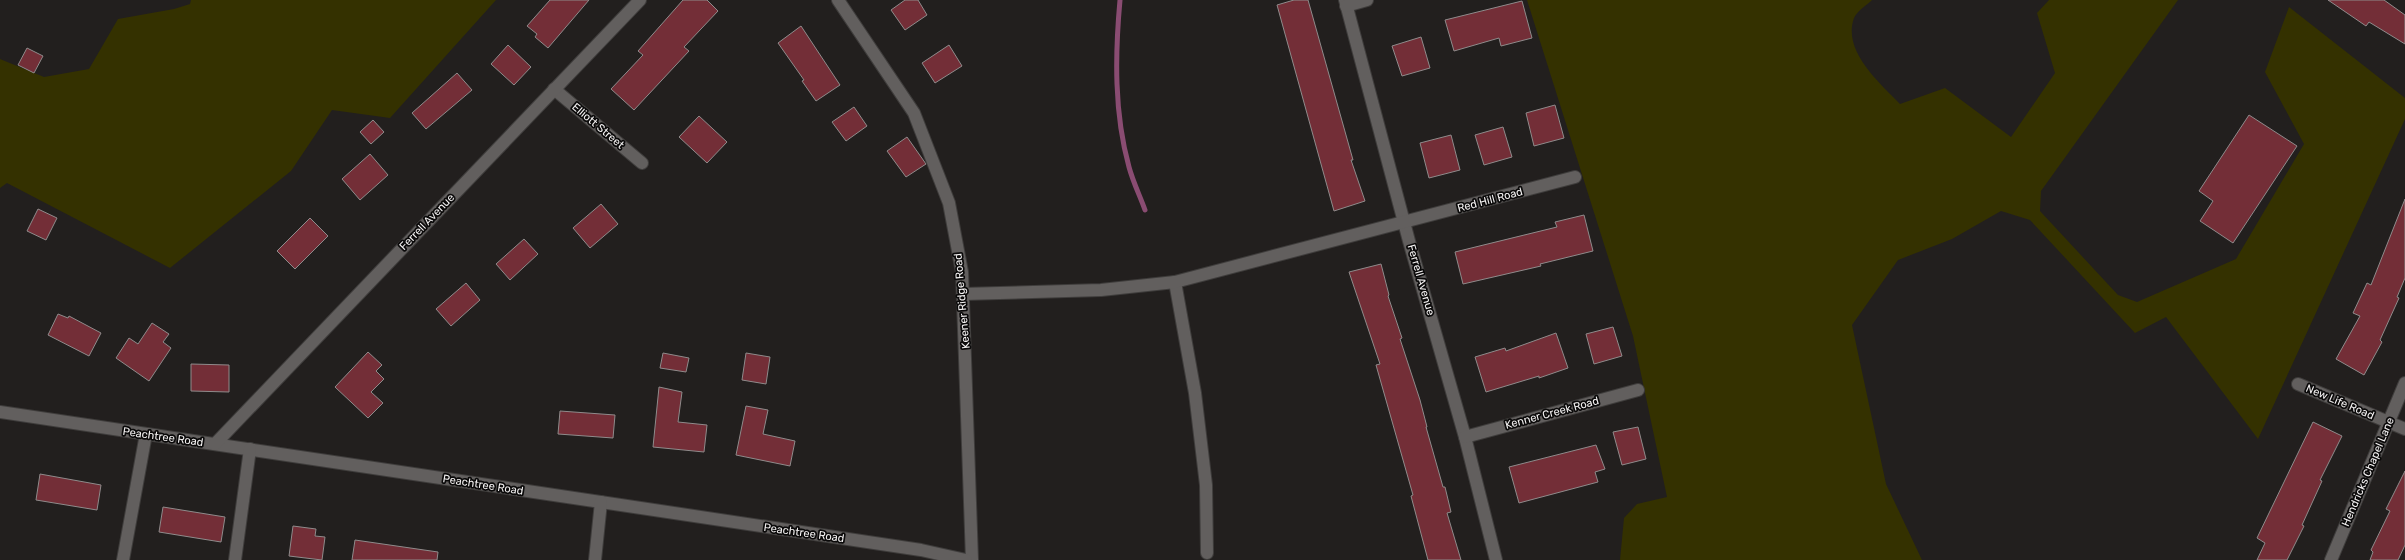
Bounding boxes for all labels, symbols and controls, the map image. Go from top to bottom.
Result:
street label: Elliott Street [569,100,627,152]
street label: Red Hill Road [1456,185,1524,215]
street label: Ferrell Avenue [397,191,457,253]
street label: Ferrell Avenue [1405,243,1437,317]
street label: Keener Ridge Road [951,253,973,349]
street label: New Life Road [2304,382,2376,422]
street label: Kenner Creek Road [1504,394,1600,432]
street label: Hendricks Chapel Lane [2339,415,2397,529]
street label: Peachtree Road [122,425,204,449]
street label: Peachtree Road [442,472,524,498]
street label: Peachtree Road [763,521,845,545]

